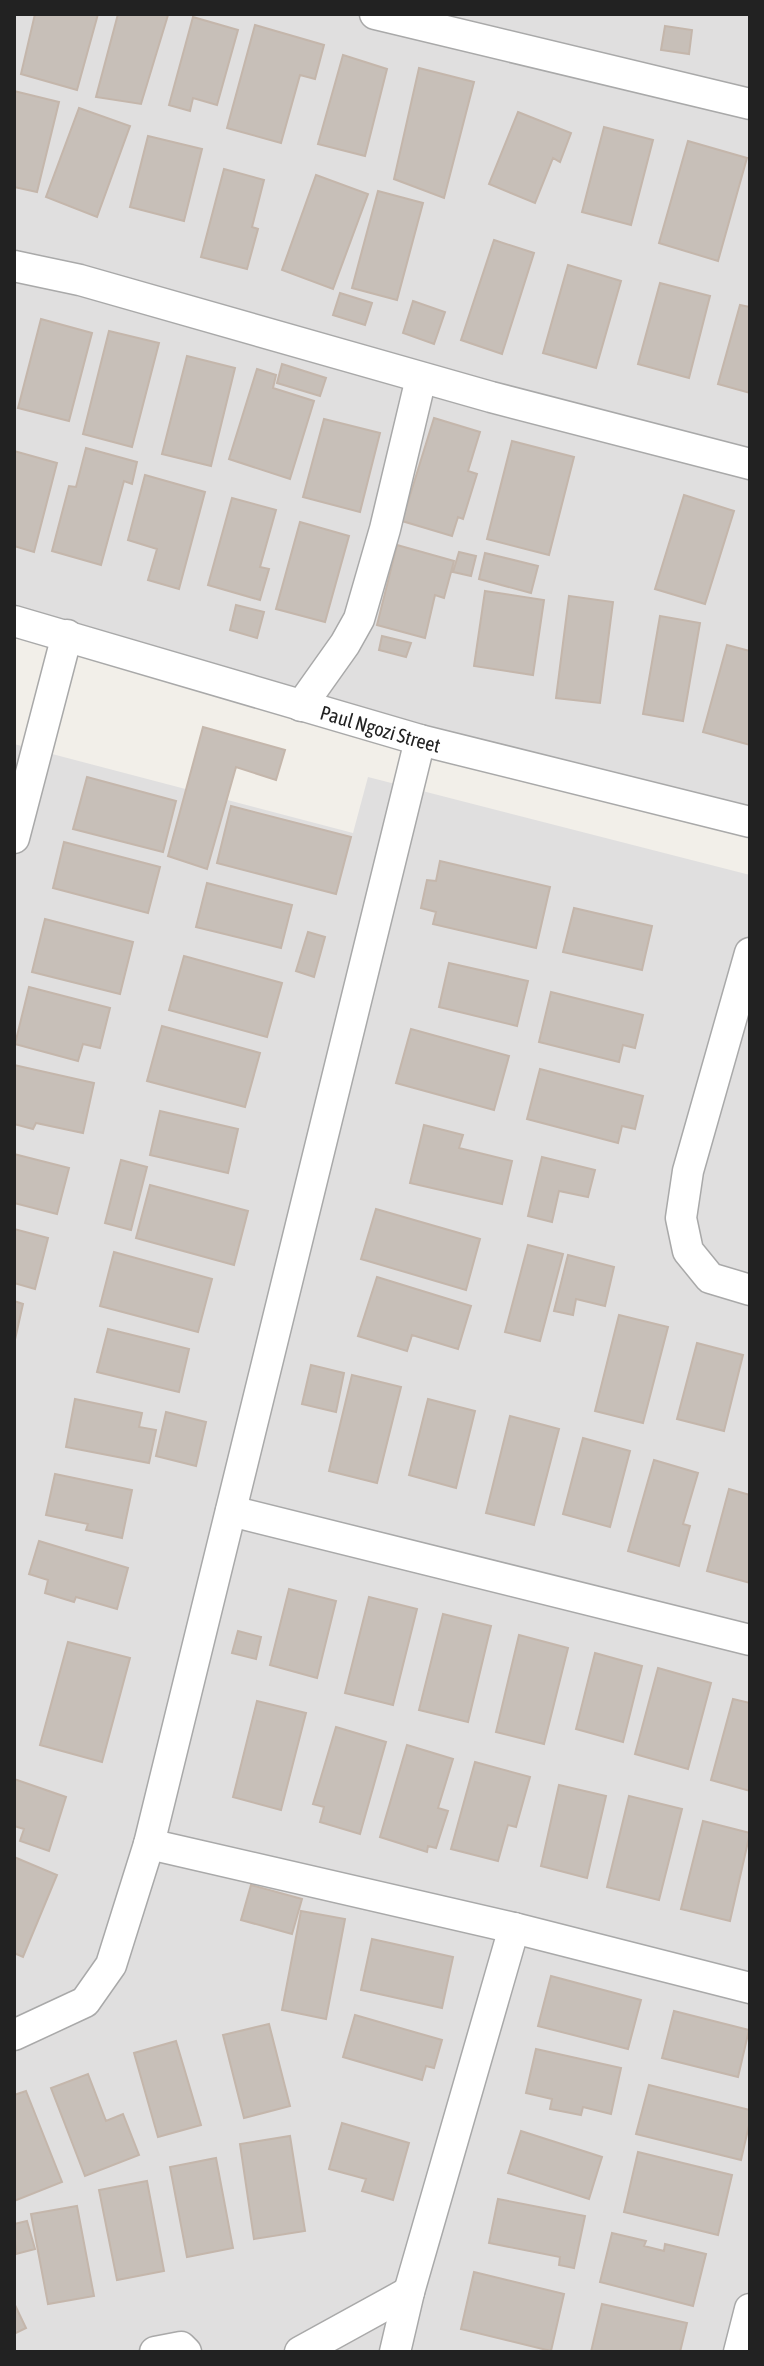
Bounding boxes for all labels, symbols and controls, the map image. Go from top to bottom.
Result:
street label: Paul Ngozi Street [318,700,443,756]

